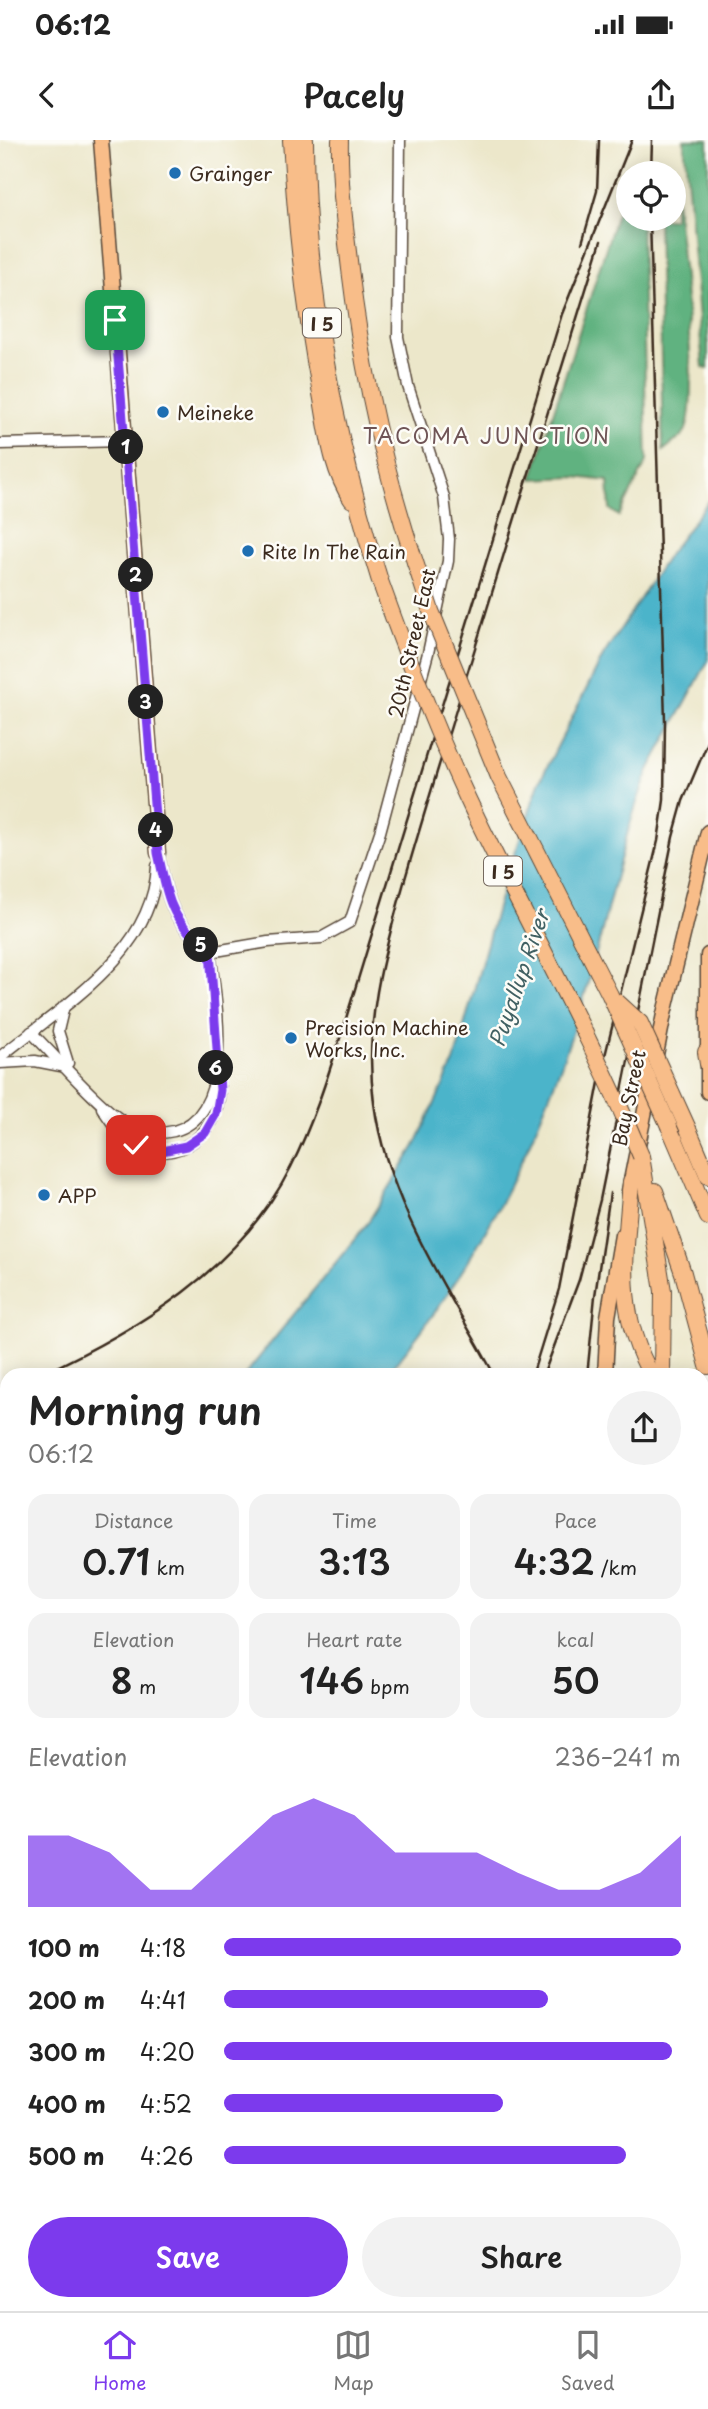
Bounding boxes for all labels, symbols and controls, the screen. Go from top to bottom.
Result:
text: 06:12 [35,5,111,44]
text: Pacely [303,71,405,119]
icon: back [28,76,66,114]
icon: share [642,76,680,114]
place label: Grainger [189,159,272,187]
map controls [616,161,686,231]
button: locate [616,161,686,231]
marker: Grainger [167,165,183,181]
pin [85,290,145,350]
icon: arrive [96,301,134,339]
road number: I 5 [303,308,341,338]
place label: Meineke [177,398,254,426]
marker: Meineke [155,404,171,420]
district label: TACOMA JUNCTION [363,419,611,451]
pin: 1 [108,430,144,464]
text: 1 [121,432,130,460]
place label: Rite In The Rain [262,537,406,565]
marker: Rite In The Rain [240,543,256,559]
pin: 2 [118,558,154,592]
text: 2 [129,560,142,588]
street label: 20th Street East [380,566,442,720]
pin: 3 [128,684,164,720]
text: 3 [139,687,152,715]
pin: 4 [138,812,174,848]
text: 4 [149,815,162,843]
road number: I 5 [484,856,522,886]
water label: Puyallup River [480,903,557,1051]
pin: 5 [184,928,218,962]
text: 5 [194,930,207,958]
place label: Precision Machine Works, Inc. [305,1013,469,1063]
marker: Precision Machine Works, Inc. [283,1030,299,1046]
street label: Bay Street [604,1047,652,1149]
pin: 6 [198,1051,234,1086]
text: 6 [209,1053,222,1081]
pin [106,1115,166,1175]
icon: check [117,1126,155,1164]
place label: APP [58,1181,97,1209]
marker: APP [36,1187,52,1203]
text: Morning run [28,1381,262,1438]
button: share [607,1391,681,1465]
text: 06:12 [28,1436,94,1471]
text: Distance [94,1506,173,1534]
text: Time [332,1506,377,1534]
text: Pace [554,1506,597,1534]
text: 0.71 [82,1534,150,1587]
text: 3:13 [318,1534,391,1587]
text: 4:32 [514,1534,595,1587]
text: km [150,1553,185,1581]
text: /km [595,1553,637,1581]
text: Elevation [93,1625,174,1653]
text: Heart rate [307,1625,402,1653]
text: kcal [557,1625,594,1653]
text: 8 [111,1653,133,1706]
text: 146 [299,1653,364,1706]
text: 50 [551,1653,600,1706]
text: m [133,1672,156,1700]
text: bpm [364,1672,410,1700]
text: Elevation [28,1739,127,1774]
text: 236–241 m [554,1739,681,1774]
text: 100 m [28,1930,100,1965]
text: 4:18 [140,1930,186,1965]
text: 200 m [28,1982,105,2017]
text: 4:41 [140,1982,186,2017]
text: 300 m [28,2034,106,2069]
text: 4:20 [140,2034,195,2069]
text: 400 m [28,2086,106,2121]
text: 4:52 [140,2086,192,2121]
text: 500 m [28,2138,105,2173]
text: 4:26 [140,2138,193,2173]
button: Save [28,2217,348,2297]
button: Share [362,2217,681,2297]
tab: Home [93,2326,146,2396]
tab: Map [333,2326,374,2396]
tab: Saved [561,2326,615,2396]

